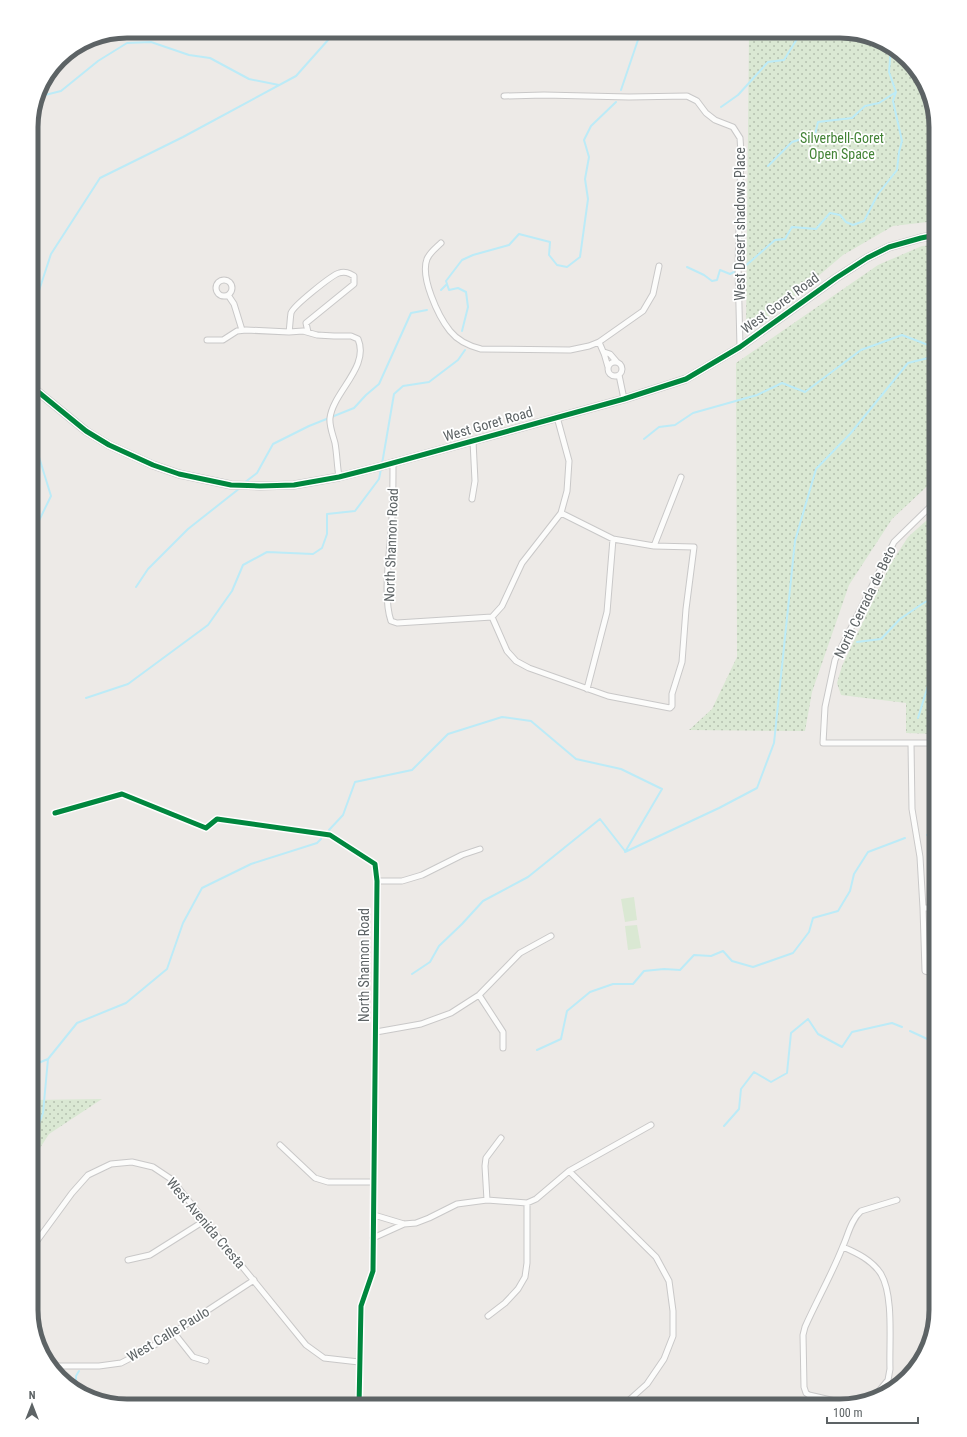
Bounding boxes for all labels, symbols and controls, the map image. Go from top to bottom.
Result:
park label: Silverbell-Goret Open Space [800,130,884,162]
street label: West Desert shadows Place [732,147,748,301]
street label: West Goret Road [738,269,822,337]
street label: West Goret Road [441,404,535,444]
street label: North Shannon Road [381,488,401,602]
street label: North Cerrada de Beto [831,543,899,661]
street label: North Shannon Road [356,908,372,1022]
street label: West Avenida Cresta [163,1174,249,1272]
street label: West Calle Paulo [124,1303,212,1365]
north arrow [12,1385,52,1425]
text: N [29,1389,36,1402]
scale bar [827,1399,918,1425]
text: 100 m [833,1406,863,1420]

